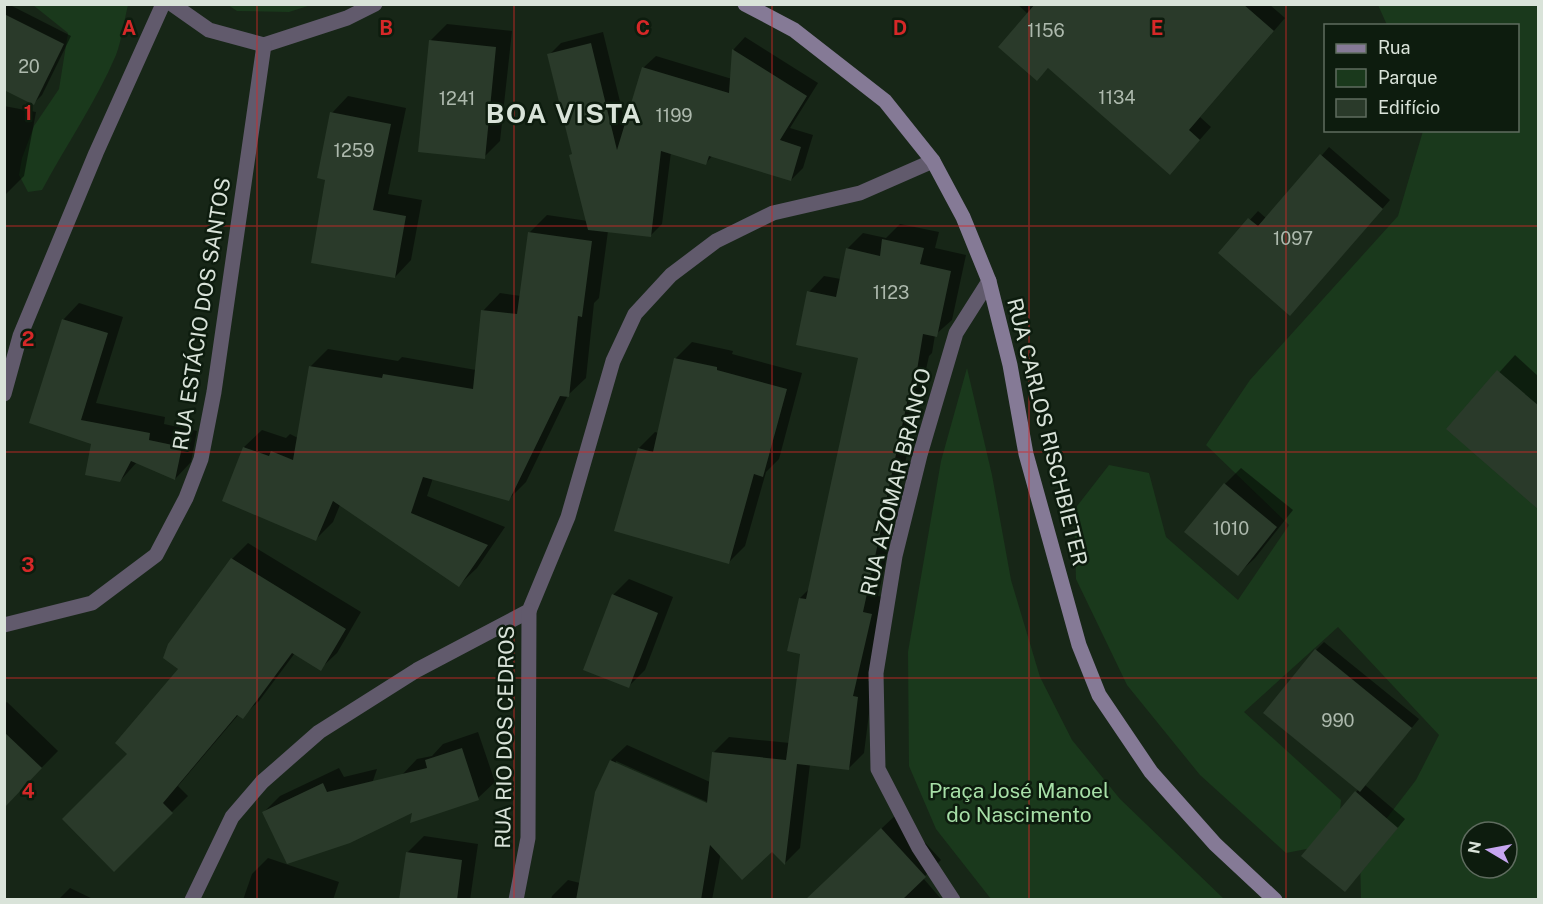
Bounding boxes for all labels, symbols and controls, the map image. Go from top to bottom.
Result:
text: A [122,16,136,40]
text: B [379,16,393,40]
text: C [636,16,650,40]
text: D [893,16,907,40]
text: E [1151,16,1163,40]
house number: 1156 [1027,20,1065,41]
legend [1324,24,1519,132]
text: Rua [1378,37,1410,58]
house number: 20 [18,56,40,77]
text: Parque [1378,67,1438,88]
house number: 1134 [1098,87,1136,108]
house number: 1241 [439,88,475,109]
district label: BOA VISTA [486,97,642,129]
text: Edifício [1378,97,1440,118]
text: 1 [24,101,32,125]
house number: 1199 [655,105,693,126]
house number: 1259 [334,140,374,161]
street label: RUA ESTÁCIO DOS SANTOS [168,176,235,452]
house number: 1097 [1273,228,1313,249]
house number: 1123 [873,282,909,303]
street label: RUA CARLOS RISCHBIETER [1002,295,1093,568]
text: 2 [22,327,34,351]
street label: RUA AZOMAR BRANCO [855,366,936,598]
house number: 1010 [1213,518,1249,539]
text: 3 [21,553,35,577]
street label: RUA RIO DOS CEDROS [490,625,519,849]
house number: 990 [1321,710,1355,731]
park label: Praça José Manoel do Nascimento [929,778,1109,827]
text: 4 [21,779,35,803]
north arrow [1459,820,1519,880]
text: N [1464,840,1485,855]

